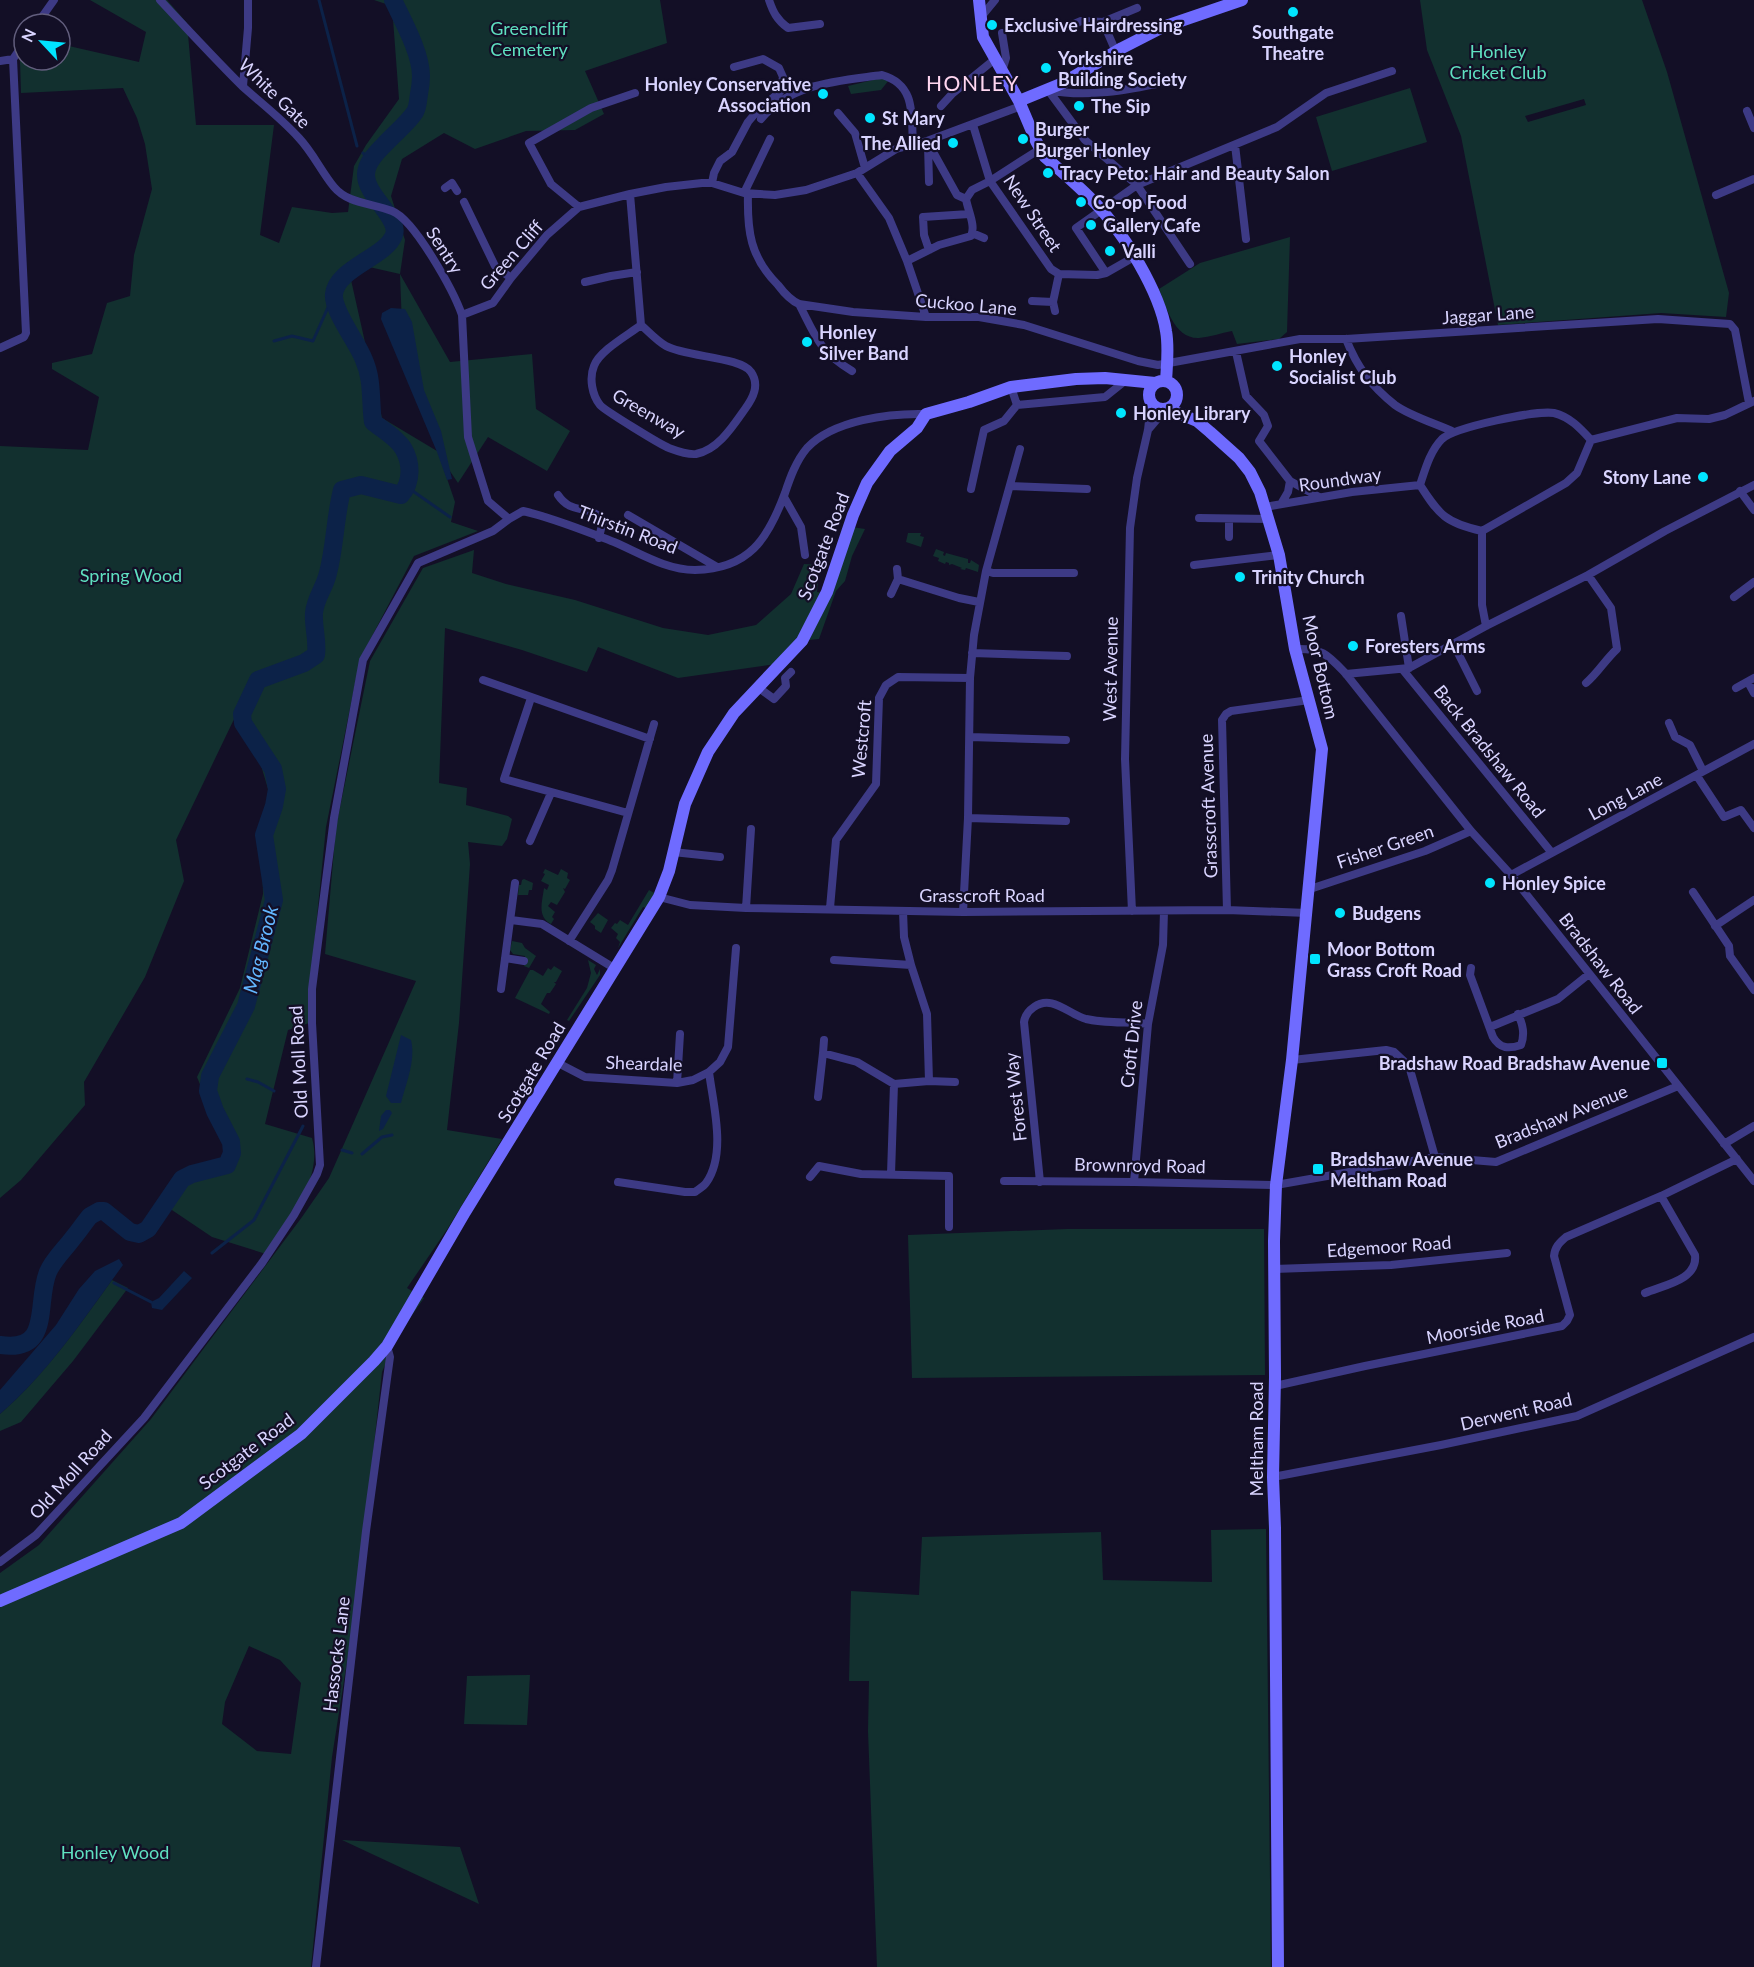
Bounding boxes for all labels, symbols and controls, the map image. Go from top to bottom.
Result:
marker: Southgate Theatre [1286,5,1300,19]
north arrow [12,12,72,72]
place label: Exclusive Hairdressing [1004,14,1183,36]
park label: Greencliff Cemetery [490,17,568,60]
marker: Exclusive Hairdressing [985,18,999,32]
place label: Southgate Theatre [1252,21,1334,64]
text: N [17,26,39,45]
park label: Honley Cricket Club [1450,40,1546,83]
place label: Yorkshire Building Society [1057,47,1187,90]
street label: White Gate [235,53,315,133]
marker: Yorkshire Building Society [1039,61,1053,75]
district label: HONLEY [926,70,1020,95]
place label: Honley Conservative Association [645,73,811,116]
marker: Honley Conservative Association [816,87,830,101]
place label: The Sip [1091,95,1150,117]
marker: The Sip [1072,99,1086,113]
place label: St Mary [882,107,945,129]
marker: St Mary [863,111,877,125]
place label: Burger Burger Honley [1035,118,1151,161]
place label: The Allied [861,132,941,154]
marker: Burger Burger Honley [1016,132,1030,146]
marker: The Allied [946,136,960,150]
place label: Tracy Peto: Hair and Beauty Salon [1060,162,1330,184]
marker: Tracy Peto: Hair and Beauty Salon [1041,166,1055,180]
street label: New Street [999,170,1067,256]
place label: Co-op Food [1093,191,1187,213]
marker: Co-op Food [1074,195,1088,209]
place label: Gallery Cafe [1103,214,1201,236]
street label: Green Cliff [475,216,547,294]
marker: Gallery Cafe [1084,218,1098,232]
street label: Sentry [422,222,469,278]
place label: Valli [1121,240,1156,262]
marker: Valli [1103,244,1117,258]
street label: Cuckoo Lane [914,289,1018,319]
street label: Jaggar Lane [1441,300,1535,328]
place label: Honley Silver Band [819,321,909,364]
marker: Honley Silver Band [800,335,814,349]
place label: Honley Socialist Club [1289,345,1396,388]
marker: Honley Socialist Club [1270,359,1284,373]
street label: Greenway [609,383,690,443]
place label: Honley Library [1133,402,1251,424]
marker: Honley Library [1114,406,1128,420]
street label: Roundway [1297,462,1383,496]
place label: Stony Lane [1603,466,1691,488]
marker: Stony Lane [1696,470,1710,484]
street label: Scotgate Road [792,489,854,603]
street label: Thirstin Road [575,500,681,558]
park label: Spring Wood [80,564,182,586]
place label: Trinity Church [1252,566,1365,588]
marker: Trinity Church [1233,570,1247,584]
street label: Moor Bottom [1298,613,1344,721]
street label: West Avenue [1098,616,1122,722]
place label: Foresters Arms [1365,635,1486,657]
marker: Foresters Arms [1346,639,1360,653]
street label: Back Bradshaw Road [1430,680,1550,822]
street label: Westcroft [847,698,875,779]
street label: Grasscroft Avenue [1194,733,1222,879]
street label: Long Lane [1584,767,1666,825]
street label: Fisher Green [1334,819,1436,873]
place label: Honley Spice [1502,872,1606,894]
marker: Honley Spice [1483,876,1497,890]
street label: Grasscroft Road [919,884,1045,906]
water label: Mag Brook [237,902,283,996]
place label: Budgens [1352,902,1421,924]
marker: Budgens [1333,906,1347,920]
street label: Bradshaw Road [1555,908,1647,1018]
place label: Moor Bottom Grass Croft Road [1327,938,1462,981]
marker: Moor Bottom Grass Croft Road [1308,952,1322,966]
street label: Croft Drive [1115,999,1147,1089]
street label: Old Moll Road [284,1005,312,1119]
street label: Scotgate Road [492,1018,570,1126]
street label: Sheardale [605,1051,683,1075]
street label: Forest Way [999,1051,1031,1143]
place label: Bradshaw Road Bradshaw Avenue [1379,1052,1650,1074]
marker: Bradshaw Road Bradshaw Avenue [1655,1056,1669,1070]
street label: Bradshaw Avenue [1492,1079,1630,1153]
place label: Bradshaw Avenue Meltham Road [1330,1148,1473,1191]
street label: Brownroyd Road [1074,1153,1206,1177]
marker: Bradshaw Avenue Meltham Road [1311,1162,1325,1176]
street label: Edgemoor Road [1326,1231,1452,1261]
street label: Moorside Road [1424,1304,1546,1348]
street label: Meltham Road [1245,1382,1267,1496]
street label: Derwent Road [1458,1387,1574,1435]
street label: Scotgate Road [194,1408,298,1494]
street label: Old Moll Road [24,1425,116,1523]
street label: Hassocks Lane [318,1595,354,1713]
park label: Honley Wood [61,1841,169,1863]

